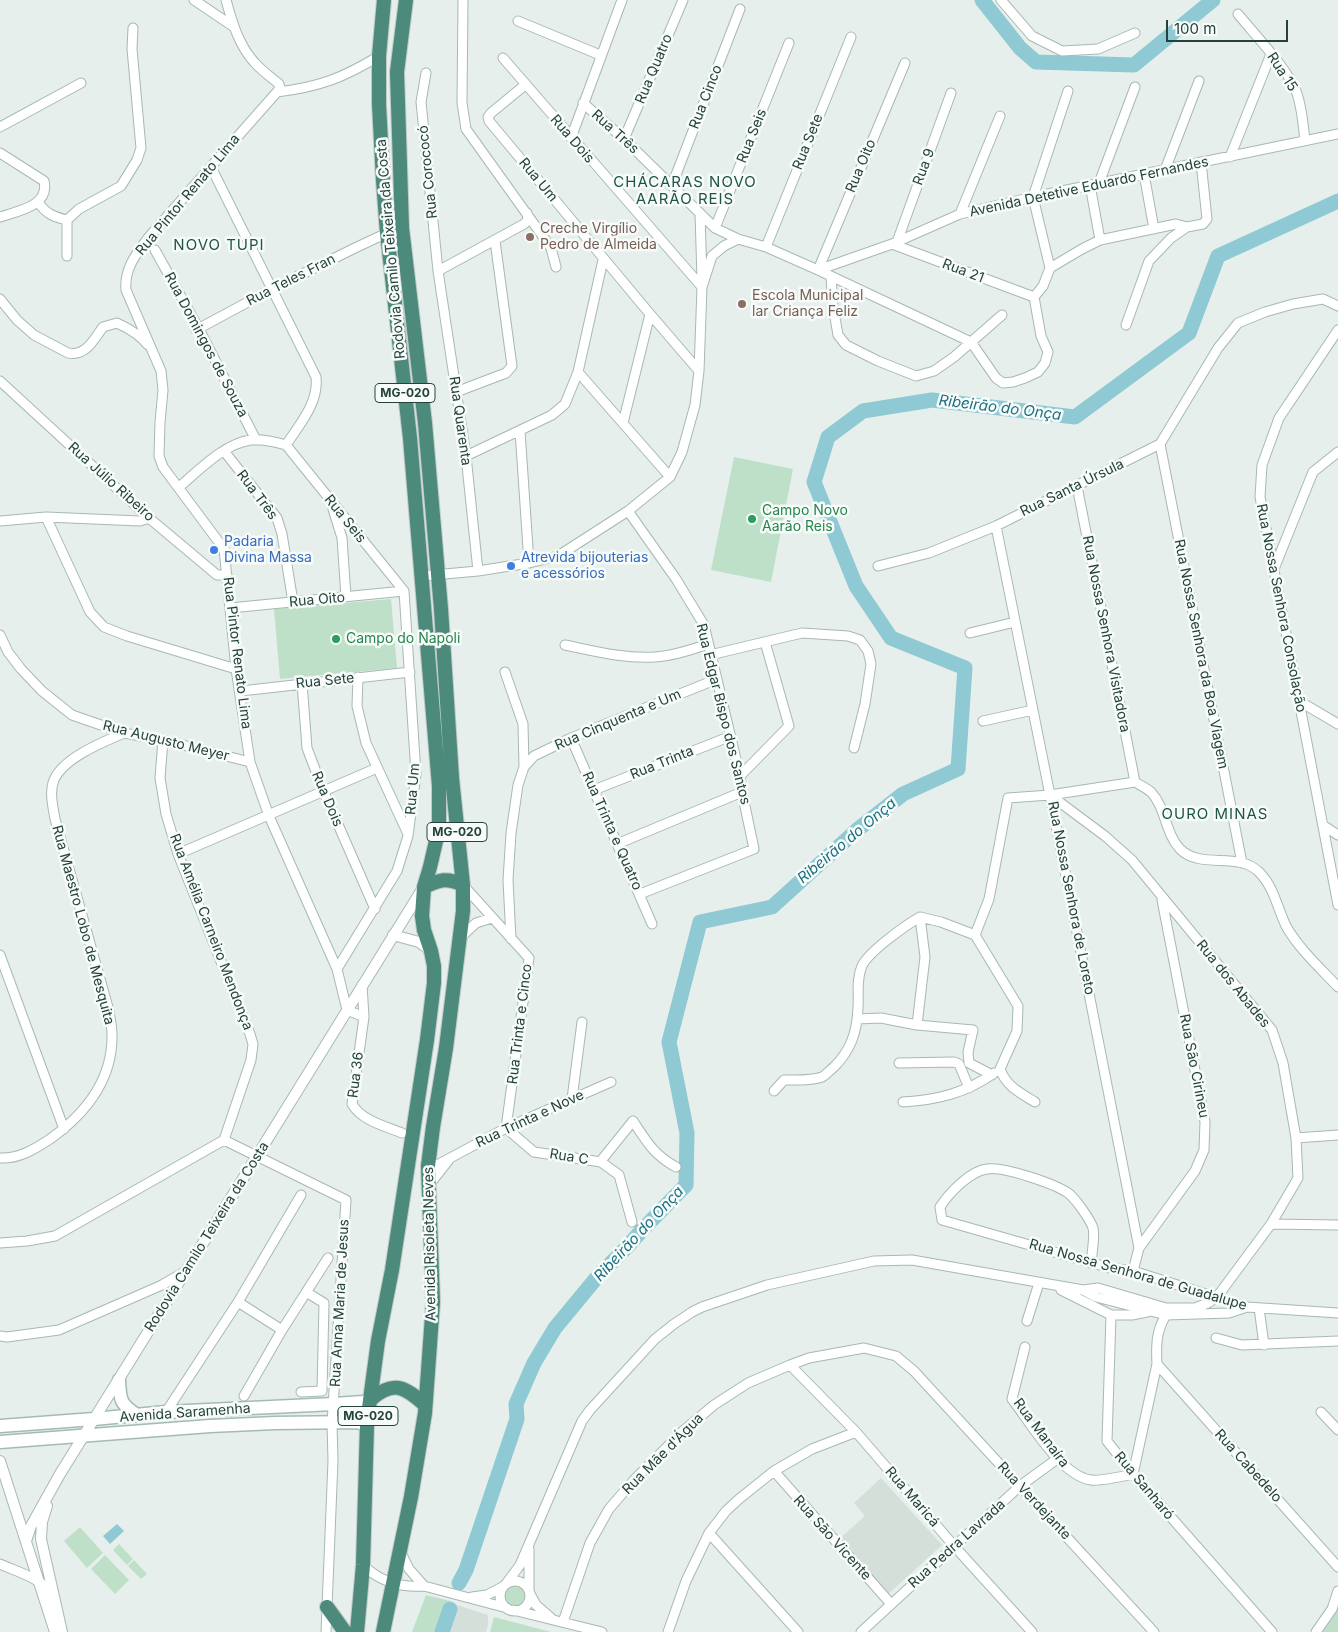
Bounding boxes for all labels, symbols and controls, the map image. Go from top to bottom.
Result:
scale bar [1168,10,1290,42]
text: 100 m [1174,19,1216,38]
street label: Rua Quatro [632,32,676,106]
street label: Rua 15 [1263,49,1301,95]
street label: Rua Cinco [686,63,726,131]
street label: Rua Três [588,106,642,158]
street label: Rua Seis [734,106,770,166]
street label: Rua Dois [547,111,597,167]
street label: Rua Sete [789,112,827,172]
street label: Rua Corococó [415,124,441,220]
street label: Rua Pintor Renato Lima [132,131,244,259]
street label: Rua Oito [842,137,880,195]
street label: Rodovia Camilo Teixeira da Costa [373,138,409,360]
street label: Rua 9 [910,146,938,188]
street label: Avenida Detetive Eduardo Fernandes [968,153,1210,221]
street label: Rua Um [515,155,561,205]
district label: CHÁCARAS NOVO AARÃO REIS [612,173,758,208]
place label: Creche Virgílio Pedro de Almeida [540,221,657,253]
marker: Creche Virgílio Pedro de Almeida [524,231,536,243]
district label: NOVO TUPI [172,236,266,254]
street label: Rua Teles Fran [244,250,338,310]
street label: Rua 21 [940,255,986,287]
street label: Rua Domingos de Souza [161,270,251,420]
place label: Escola Municipal lar Criança Feliz [752,288,863,321]
marker: Escola Municipal lar Criança Feliz [736,298,748,310]
street label: Rua Quarenta [445,375,475,467]
road number: MG-020 [375,383,435,402]
water label: Ribeirão do Onça [938,392,1062,424]
street label: Rua Júlio Ribeiro [64,439,158,525]
street label: Rua Santa Úrsula [1017,456,1127,520]
street label: Rua Três [233,467,281,523]
street label: Rua Seis [321,492,369,546]
street label: Rua Nossa Senhora Consolação [1253,502,1309,714]
place label: Campo Novo Aarão Reis [762,503,848,536]
marker: Campo Novo Aarão Reis [746,513,758,525]
place label: Padaria Divina Massa [224,534,312,566]
street label: Rua Nossa Senhora Visitadora [1079,534,1133,734]
street label: Rua Nossa Senhora da Boa Viagem [1170,538,1232,770]
marker: Padaria Divina Massa [208,544,220,556]
place label: Atrevida bijouterias e acessórios [521,550,648,582]
marker: Atrevida bijouterias e acessórios [505,560,517,572]
street label: Rua Pintor Renato Lima [219,576,255,730]
street label: Rua Oito [288,589,346,611]
street label: Rua Edgar Bispo dos Santos [692,622,754,806]
place label: Campo do Napoli [346,631,460,647]
marker: Campo do Napoli [330,633,342,645]
street label: Rua Sete [295,670,355,692]
street label: Rua Cinquenta e Um [552,686,684,754]
street label: Rua Augusto Meyer [101,717,231,765]
street label: Rua Trinta [628,743,696,783]
street label: Rua Um [402,762,424,816]
street label: Rua Dois [308,769,346,829]
street label: Rua Trinta e Quatro [578,769,646,893]
water label: Ribeirão do Onça [794,794,900,888]
street label: Rua Nossa Senhora de Loreto [1044,800,1098,996]
district label: OURO MINAS [1160,805,1270,823]
road number: MG-020 [427,822,487,842]
street label: Rua Maestro Lobo de Mesquita [48,823,118,1027]
street label: Rua Amélia Carneiro Mendonça [166,832,256,1032]
street label: Rua dos Abades [1193,937,1273,1031]
street label: Rua Trinta e Cinco [504,963,536,1085]
street label: Rua São Cirineu [1176,1013,1212,1119]
street label: Rua 36 [345,1051,367,1099]
street label: Rua Trinta e Nove [473,1087,587,1151]
street label: Rodovia Camilo Teixeira da Costa [141,1139,273,1335]
street label: Rua C [548,1146,590,1168]
street label: Avenida Risoleta Neves [420,1167,440,1321]
water label: Ribeirão do Onça [590,1183,688,1285]
street label: Rua Anna Maria de Jesus [327,1219,353,1387]
street label: Rua Nossa Senhora de Guadalupe [1027,1236,1249,1314]
street label: Rua Manaíra [1010,1395,1072,1471]
street label: Avenida Saramenha [119,1400,251,1426]
road number: MG-020 [338,1406,398,1425]
street label: Rua Mãe d'Água [619,1410,707,1498]
street label: Rua Cabedelo [1211,1426,1285,1506]
street label: Rua Sanharó [1111,1449,1177,1523]
street label: Rua Verdejante [994,1459,1074,1543]
street label: Rua Maricá [881,1463,943,1531]
street label: Rua São Vicente [790,1492,874,1584]
street label: Rua Pedra Lavrada [905,1496,1009,1592]

